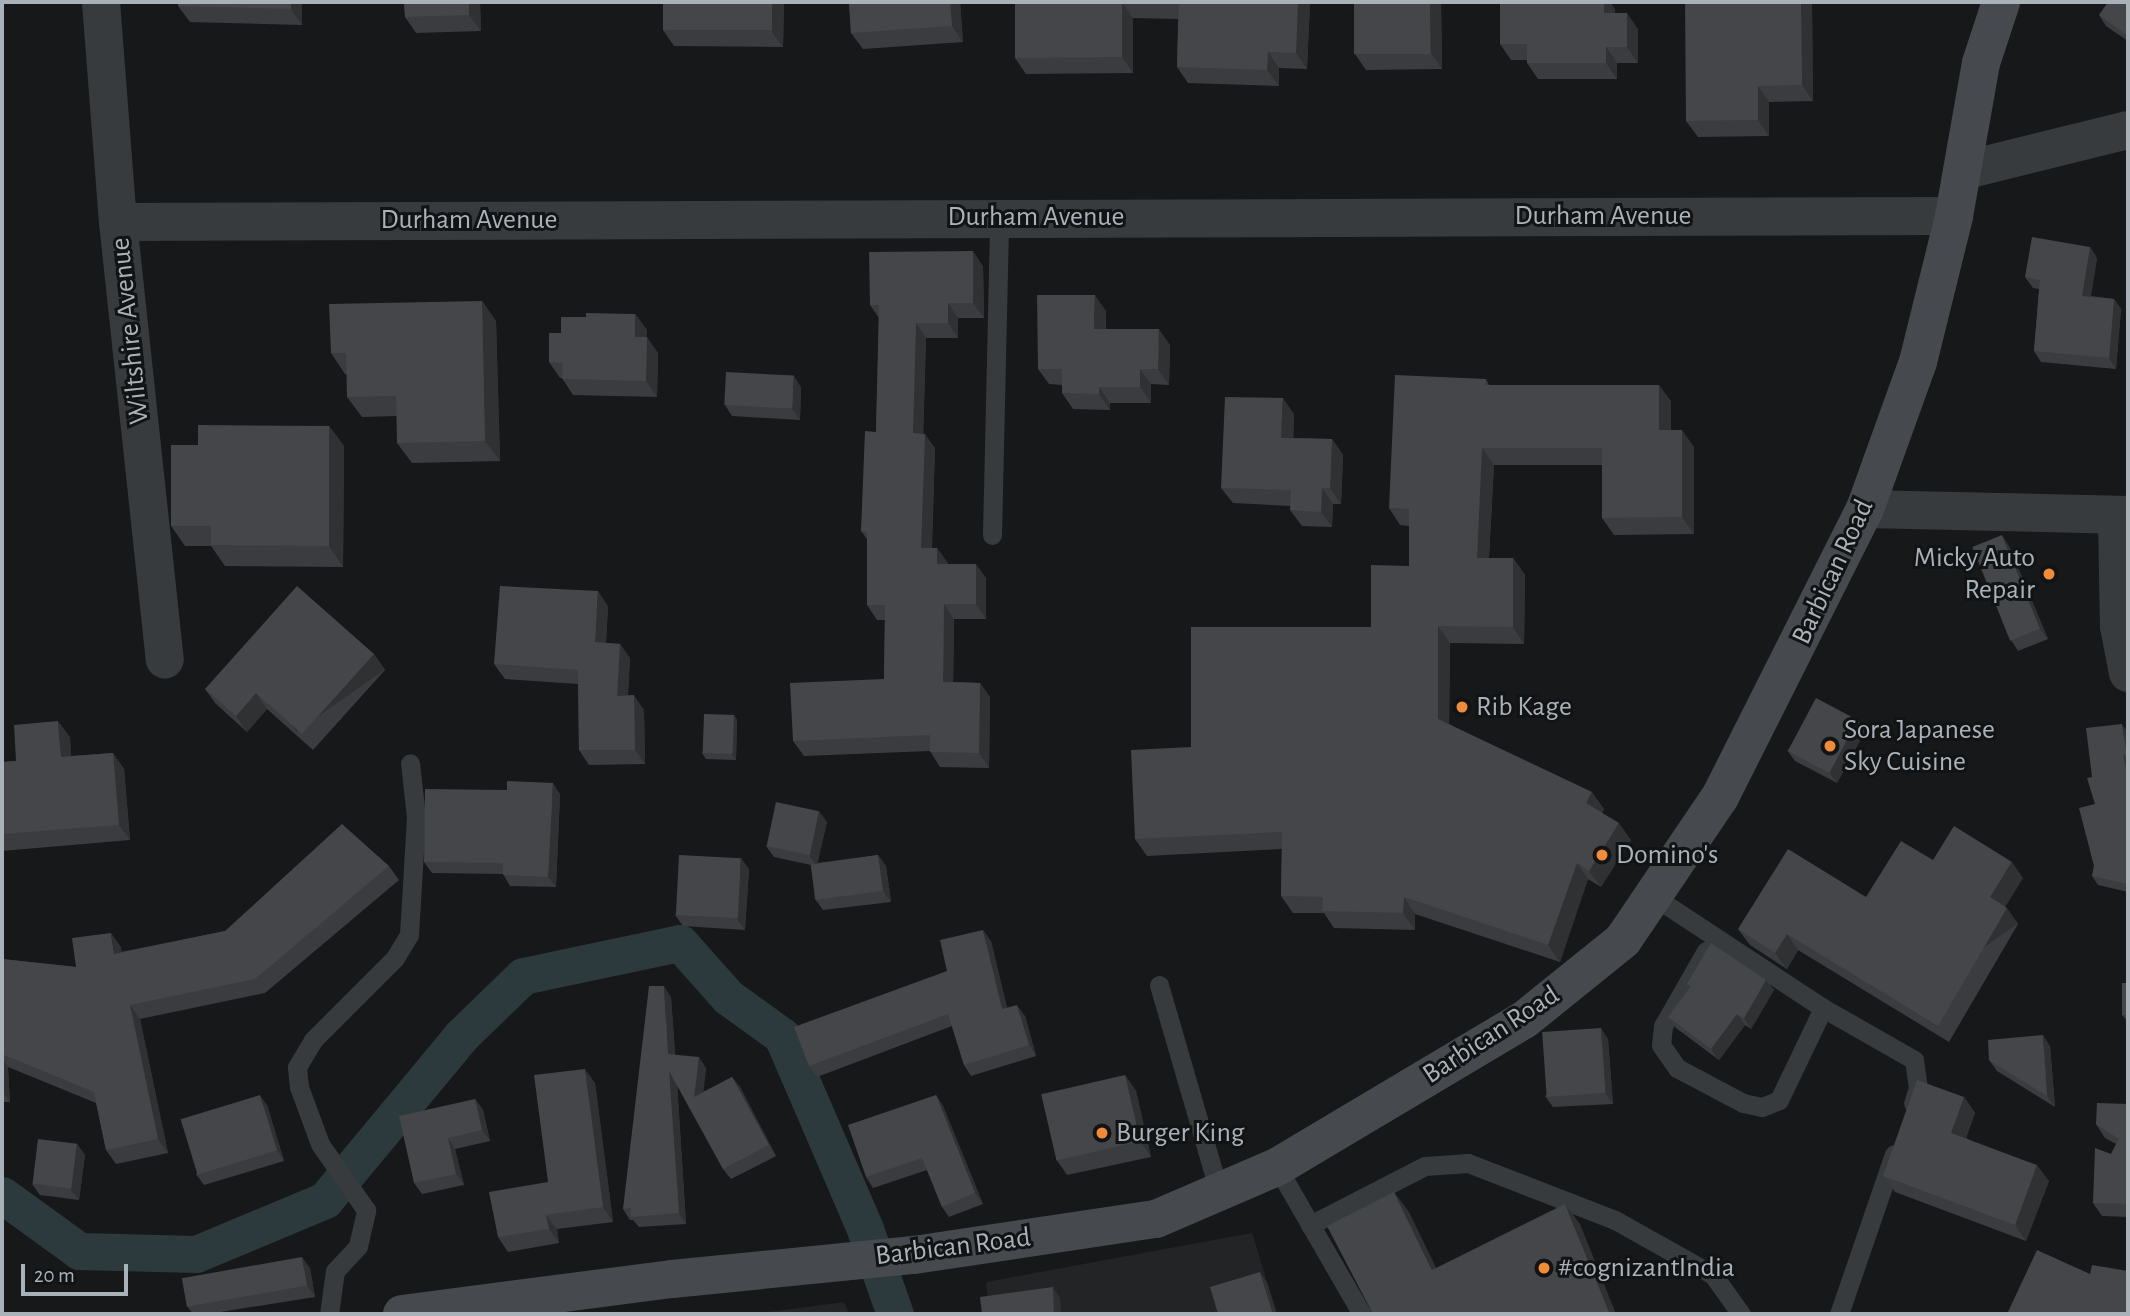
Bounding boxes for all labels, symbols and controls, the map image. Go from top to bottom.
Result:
street label: Durham Avenue [1514,199,1692,233]
street label: Durham Avenue [947,200,1125,234]
street label: Durham Avenue [380,203,558,237]
street label: Wiltshire Avenue [103,236,157,426]
street label: Barbican Road [1785,494,1881,650]
place label: Micky Auto Repair [1914,541,2035,607]
marker: Micky Auto Repair [2041,566,2057,582]
place label: Rib Kage [1476,690,1572,724]
marker: Rib Kage [1454,699,1470,715]
place label: Sora Japanese Sky Cuisine [1844,713,1995,779]
marker: Sora Japanese Sky Cuisine [1822,738,1838,754]
place label: Domino's [1616,838,1718,872]
marker: Domino's [1594,847,1610,863]
street label: Barbican Road [1416,978,1566,1092]
place label: Burger King [1116,1116,1244,1150]
marker: Burger King [1094,1125,1110,1141]
street label: Barbican Road [874,1221,1032,1273]
scale bar [24,1250,131,1294]
place label: #cognizantIndia [1558,1251,1735,1285]
marker: #cognizantIndia [1536,1260,1552,1276]
text: 20 m [34,1265,75,1286]

